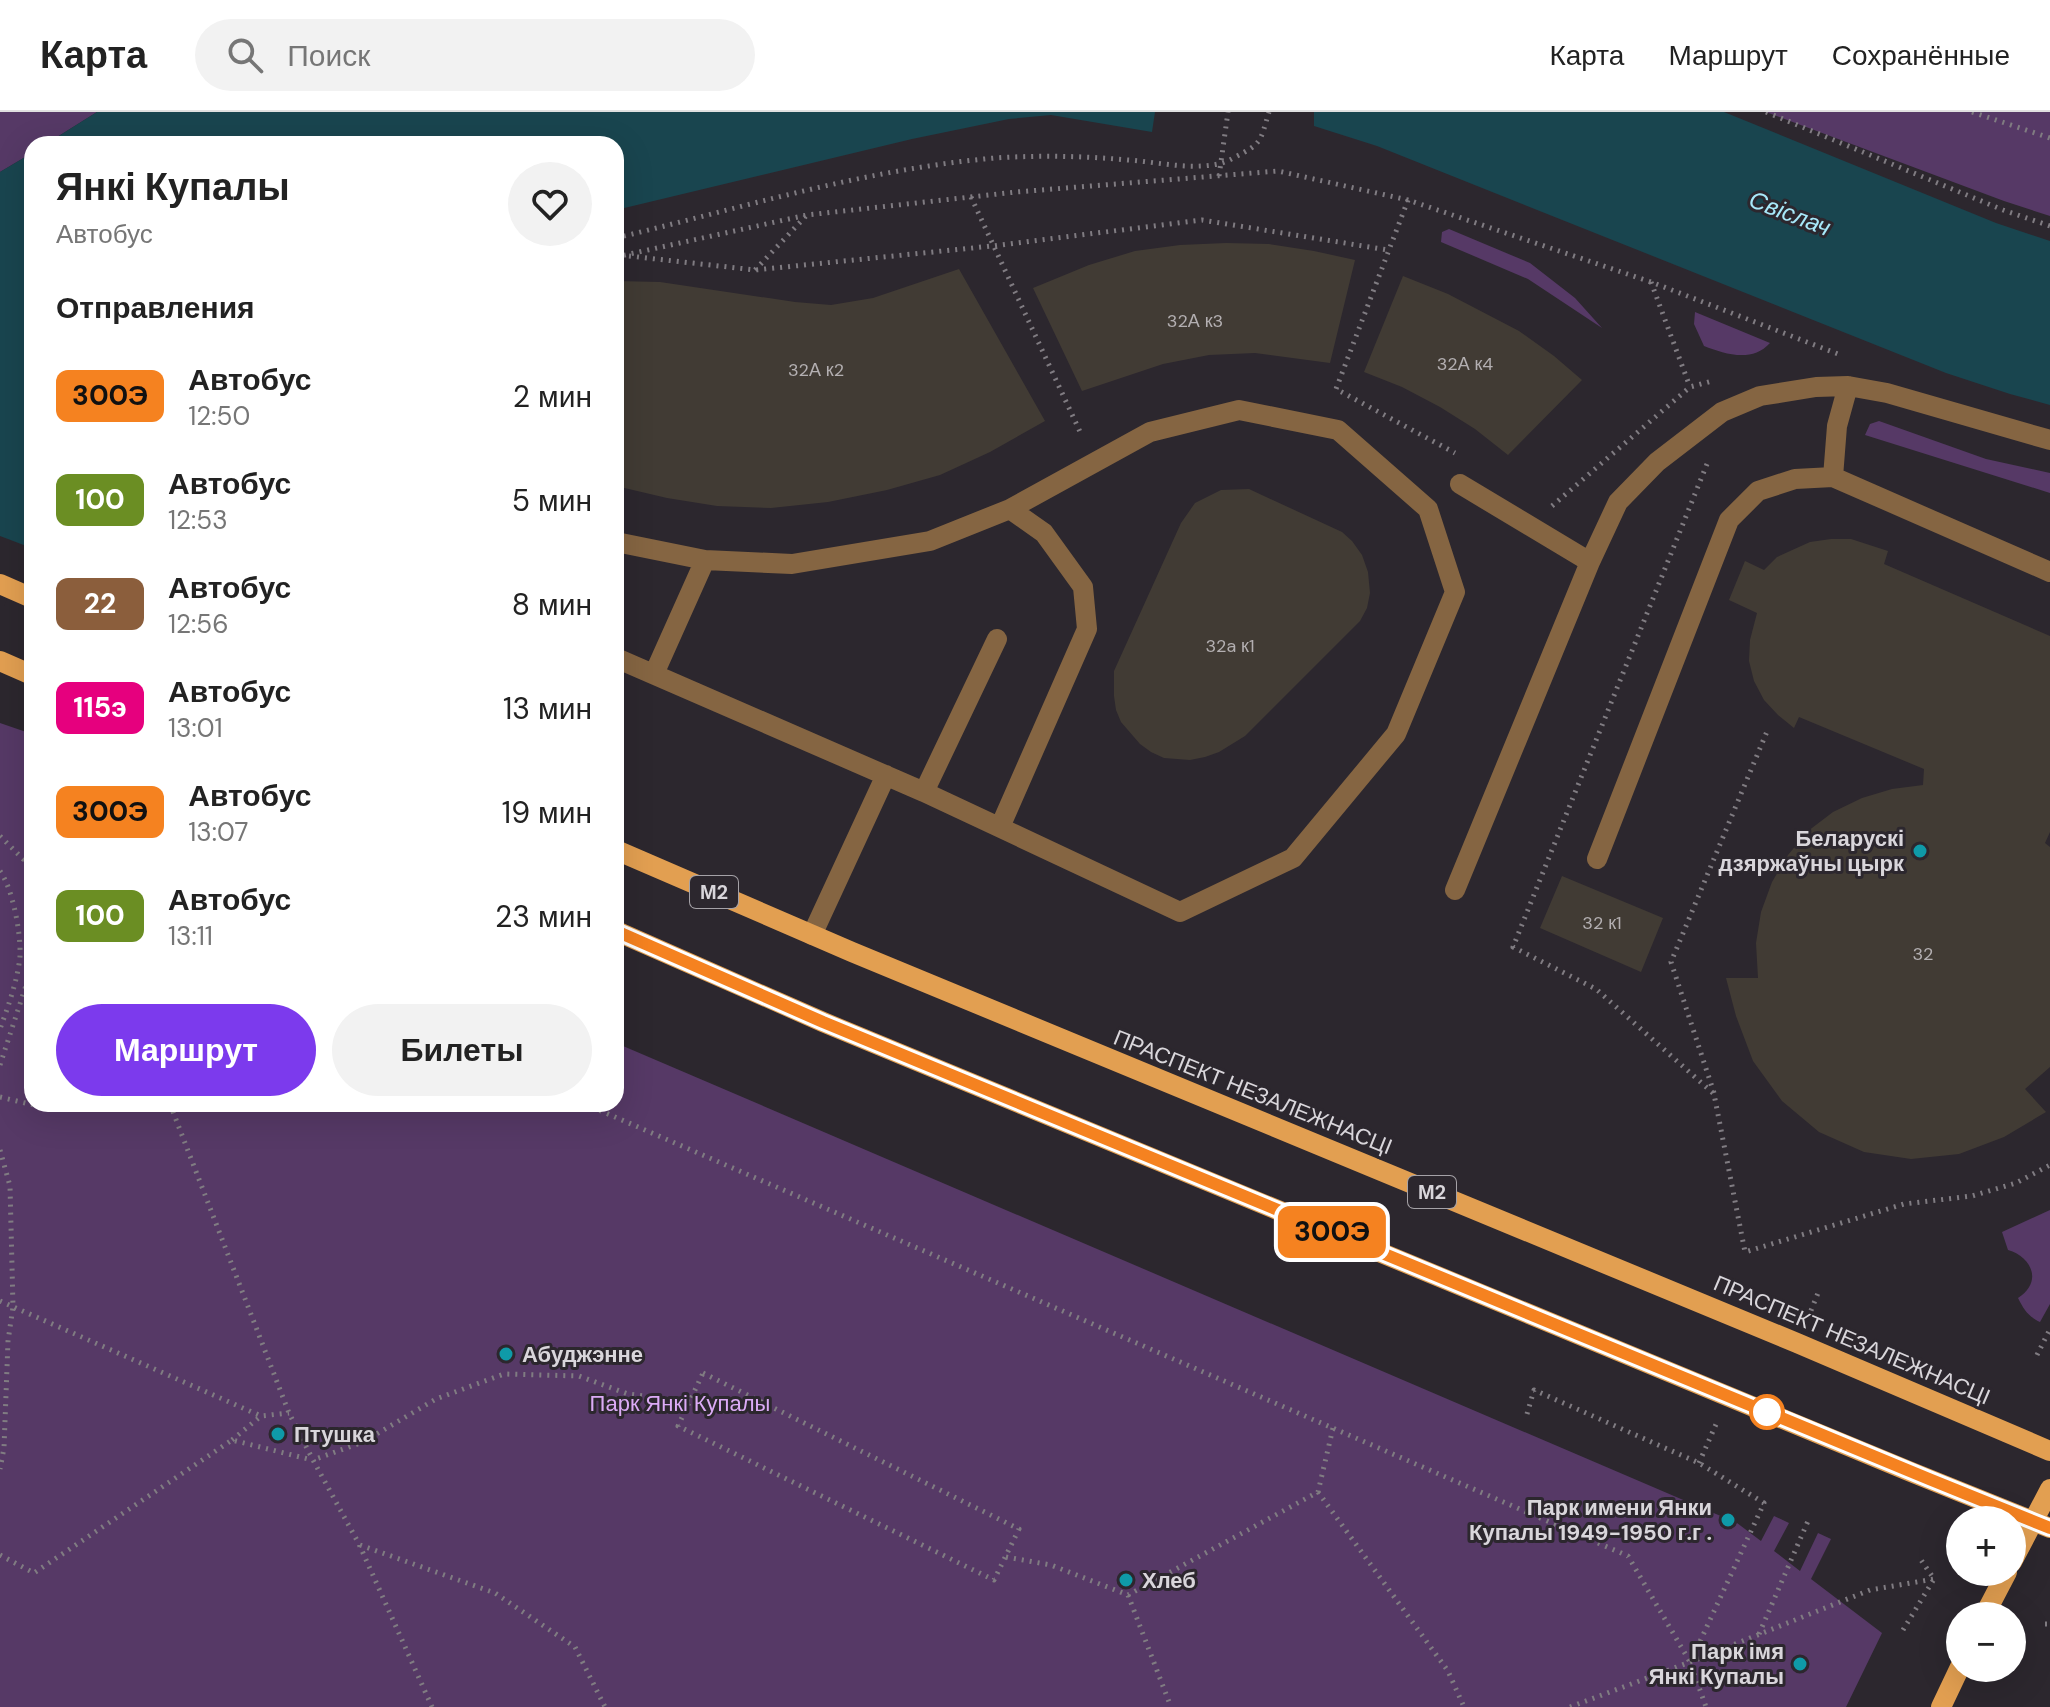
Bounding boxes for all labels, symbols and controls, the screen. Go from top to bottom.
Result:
search box [195,19,755,91]
text: Карта [40,30,147,80]
icon: search [223,33,267,77]
text: Поиск [287,36,370,75]
text: Карта [1549,37,1624,74]
text: Маршрут [1668,37,1788,74]
text: Сохранённые [1832,37,2010,74]
text: Янкі Купалы [56,162,290,212]
button: heart [508,162,592,246]
water label: Свіслач [1745,183,1835,243]
text: Автобус [56,217,153,251]
text: Отправления [56,288,255,327]
house number: 32А к3 [1167,309,1223,333]
house number: 32А к4 [1437,352,1493,376]
house number: 32А к2 [788,358,844,382]
text: Автобус [188,360,311,399]
text: 300Э [72,377,148,414]
text: 2 мин [513,377,592,416]
text: 12:50 [188,399,250,433]
text: Автобус [168,464,291,503]
text: 100 [75,481,125,518]
text: 5 мин [512,481,592,520]
text: 12:53 [168,503,228,537]
text: Автобус [168,568,291,607]
text: 22 [84,585,116,622]
text: 8 мин [512,585,592,624]
text: 12:56 [168,607,229,641]
house number: 32a к1 [1205,634,1255,658]
text: Автобус [168,672,291,711]
text: 115э [73,689,127,726]
text: 13 мин [503,689,592,728]
text: 13:01 [168,711,223,745]
text: Автобус [188,776,311,815]
text: 300Э [72,793,148,830]
text: 19 мин [502,793,592,832]
text: 13:07 [188,815,248,849]
place label: Беларускі дзяржаўны цырк [1719,824,1905,878]
marker: Беларускі дзяржаўны цырк [1911,842,1929,860]
road number: М2 [690,876,738,908]
text: Автобус [168,880,291,919]
text: 100 [75,897,125,934]
text: 23 мин [495,897,592,936]
house number: 32 к1 [1582,911,1622,935]
text: 13:11 [168,919,213,953]
house number: 32 [1912,942,1934,966]
button: Маршрут [56,1004,316,1096]
button: Билеты [332,1004,592,1096]
street label: ПРАСПЕКТ НЕЗАЛЕЖНАСЦІ [1109,1023,1397,1161]
road number: М2 [1408,1176,1456,1208]
line badge: 300Э [1276,1206,1388,1258]
text: 300Э [1294,1213,1370,1250]
street label: ПРАСПЕКТ НЕЗАЛЕЖНАСЦІ [1709,1268,1995,1412]
place label: Абуджэнне [522,1340,643,1369]
marker: Абуджэнне [497,1345,515,1363]
park label: Парк Янкі Купалы [590,1389,770,1418]
unlabelled marker [1750,1395,1784,1429]
place label: Птушка [294,1420,376,1449]
marker: Птушка [269,1425,287,1443]
place label: Парк имени Янки Купалы 1949-1950 г.г . [1469,1493,1712,1547]
map controls [1946,1506,2026,1682]
button: + [1946,1506,2026,1586]
marker: Парк имени Янки Купалы 1949-1950 г.г . [1719,1511,1737,1529]
place label: Хлеб [1142,1566,1196,1595]
marker: Хлеб [1117,1571,1135,1589]
button: − [1946,1602,2026,1682]
place label: Парк імя Янкі Купалы [1649,1637,1784,1691]
marker: Парк імя Янкі Купалы [1791,1655,1809,1673]

